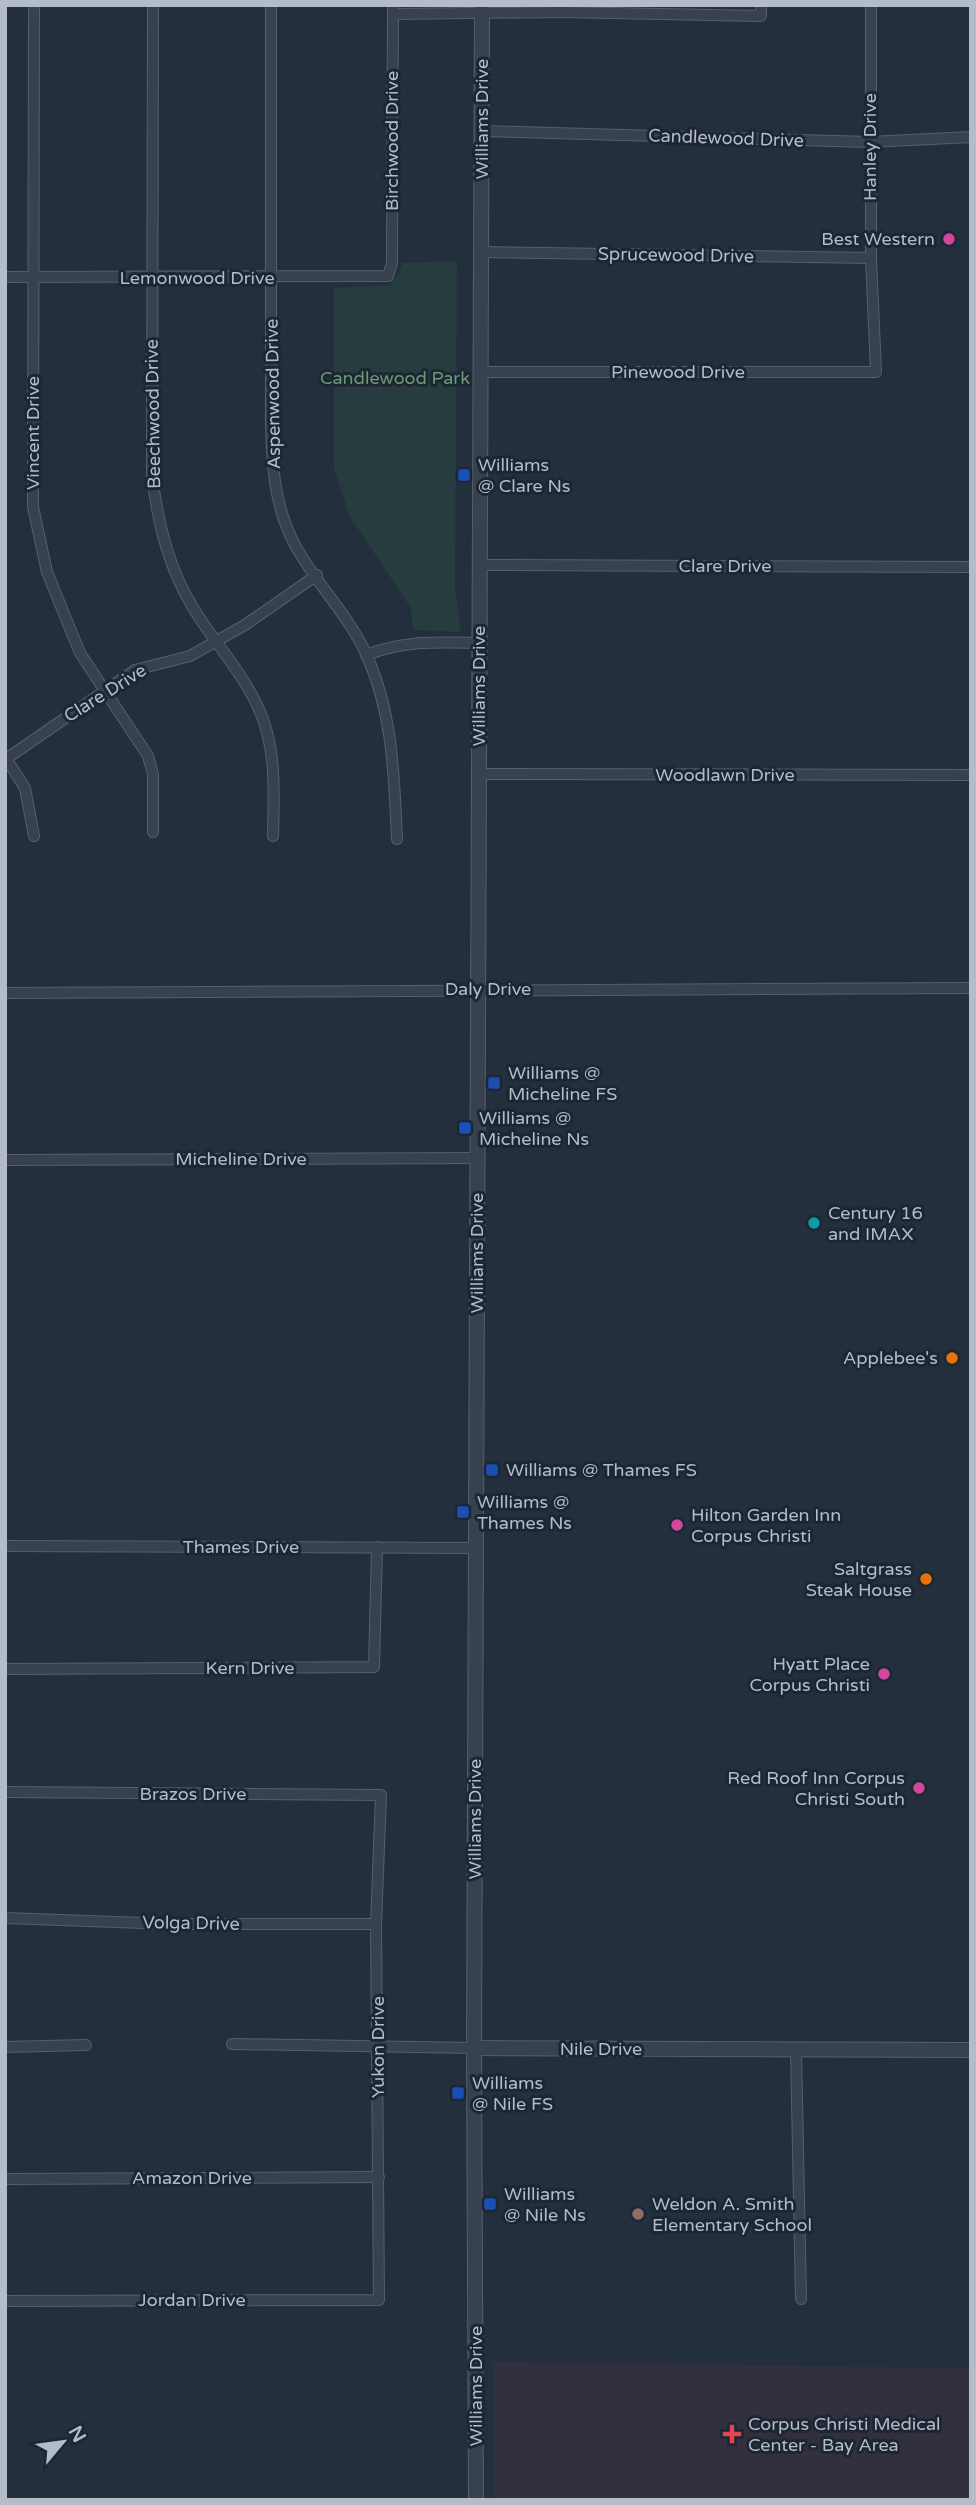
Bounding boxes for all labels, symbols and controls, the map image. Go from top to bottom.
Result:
street label: Williams Drive [471,59,493,179]
street label: Birchwood Drive [381,71,403,211]
street label: Hanley Drive [859,93,881,201]
street label: Candlewood Drive [648,124,804,152]
place label: Best Western [821,228,935,250]
marker: Best Western [941,231,957,247]
street label: Sprucewood Drive [598,243,754,267]
street label: Lemonwood Drive [119,267,275,289]
street label: Aspenwood Drive [261,318,285,470]
street label: Beechwood Drive [141,339,165,489]
street label: Pinewood Drive [611,361,745,383]
park label: Candlewood Park [320,367,470,389]
street label: Vincent Drive [22,376,44,490]
place label: Williams @ Clare Ns [478,454,570,497]
marker: Williams @ Clare Ns [456,467,472,483]
street label: Clare Drive [679,555,771,577]
street label: Williams Drive [468,626,490,746]
street label: Clare Drive [60,659,150,727]
street label: Woodlawn Drive [655,764,795,786]
street label: Daly Drive [445,978,531,1000]
place label: Williams @ Micheline FS [508,1062,617,1105]
marker: Williams @ Micheline FS [486,1075,502,1091]
place label: Williams @ Micheline Ns [479,1107,589,1150]
marker: Williams @ Micheline Ns [457,1120,473,1136]
street label: Micheline Drive [175,1148,307,1170]
street label: Williams Drive [466,1193,488,1313]
place label: Century 16 and IMAX [828,1202,923,1245]
marker: Century 16 and IMAX [806,1215,822,1231]
place label: Applebee's [843,1347,938,1369]
marker: Applebee's [944,1350,960,1366]
place label: Williams @ Thames FS [506,1459,697,1481]
marker: Williams @ Thames FS [484,1462,500,1478]
place label: Williams @ Thames Ns [477,1491,572,1534]
marker: Williams @ Thames Ns [455,1504,471,1520]
place label: Hilton Garden Inn Corpus Christi [691,1504,841,1547]
marker: Hilton Garden Inn Corpus Christi [669,1517,685,1533]
street label: Thames Drive [183,1536,299,1558]
place label: Saltgrass Steak House [806,1558,912,1601]
marker: Saltgrass Steak House [918,1571,934,1587]
place label: Hyatt Place Corpus Christi [750,1653,870,1696]
street label: Kern Drive [205,1657,295,1679]
marker: Hyatt Place Corpus Christi [876,1666,892,1682]
street label: Williams Drive [464,1759,486,1879]
place label: Red Roof Inn Corpus Christi South [727,1767,905,1810]
marker: Red Roof Inn Corpus Christi South [911,1780,927,1796]
street label: Brazos Drive [140,1783,246,1805]
street label: Volga Drive [142,1911,240,1935]
street label: Yukon Drive [367,1996,389,2098]
street label: Nile Drive [560,2038,642,2060]
place label: Williams @ Nile FS [472,2072,553,2115]
marker: Williams @ Nile FS [450,2085,466,2101]
street label: Amazon Drive [132,2167,252,2189]
place label: Williams @ Nile Ns [504,2183,586,2226]
place label: Weldon A. Smith Elementary School [652,2193,812,2236]
marker: Williams @ Nile Ns [482,2196,498,2212]
marker: Weldon A. Smith Elementary School [630,2206,646,2222]
street label: Jordan Drive [138,2289,246,2311]
street label: Williams Drive [465,2326,487,2446]
north arrow [28,2407,98,2477]
place label: Corpus Christi Medical Center - Bay Area [748,2413,941,2456]
text: N [64,2422,90,2446]
marker: Corpus Christi Medical Center - Bay Area [722,2424,742,2444]

